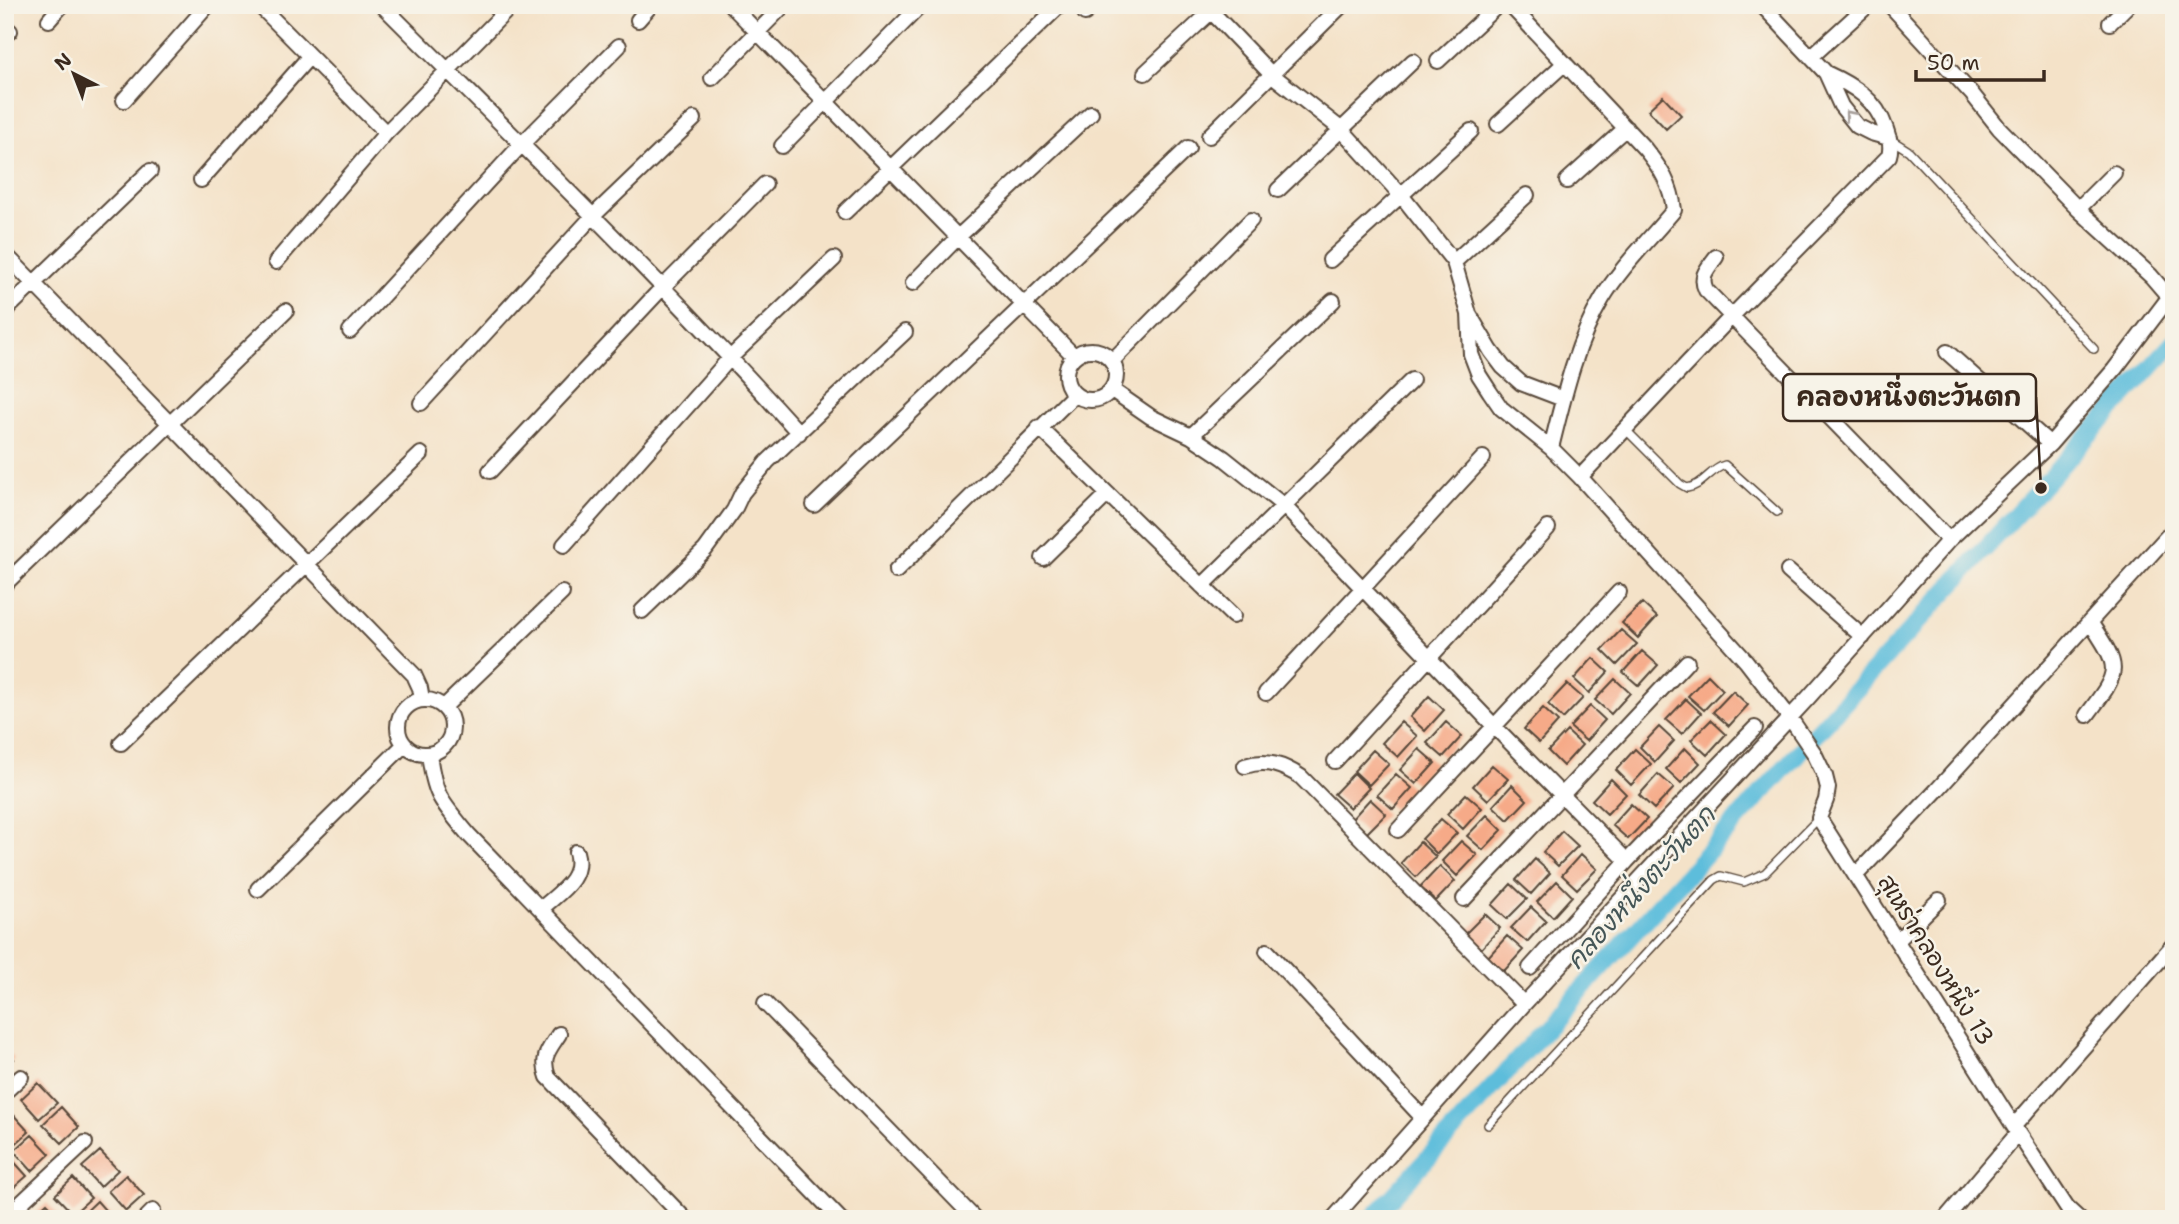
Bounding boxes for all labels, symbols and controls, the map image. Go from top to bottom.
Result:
north arrow [38,38,108,108]
scale bar [1916,38,2044,82]
text: N [49,47,77,76]
text: 50 m [1927,49,1980,77]
one-way arrow [1845,111,1857,124]
text: คลองหนึ่งตะวันตก [1797,373,2021,414]
callout: คลองหนึ่งตะวันตก [1783,374,2036,421]
water label: คลองหนึ่งตะวันตก [1554,794,1723,976]
street label: สุเหร่าคลองหนึ่ง 13 [1869,866,2006,1053]

